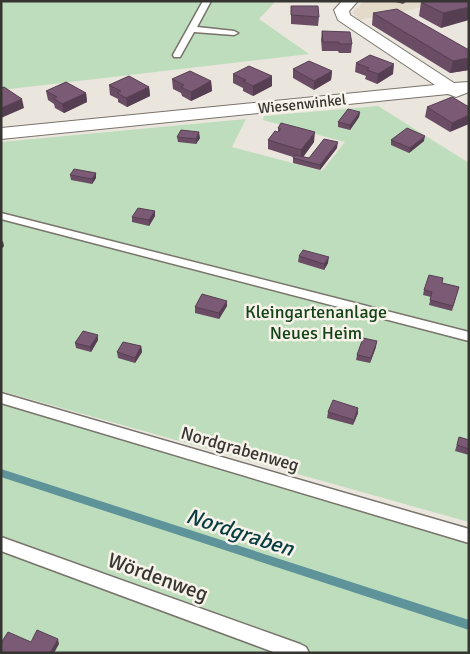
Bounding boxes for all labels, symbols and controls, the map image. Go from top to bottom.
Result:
street label: Wiesenwinkel [257,90,347,118]
park label: Kleingartenanlage Neues Heim [245,301,387,344]
street label: Nordgrabenweg [178,422,302,476]
water label: Nordgraben [183,502,298,562]
street label: Wördenweg [104,547,212,607]

